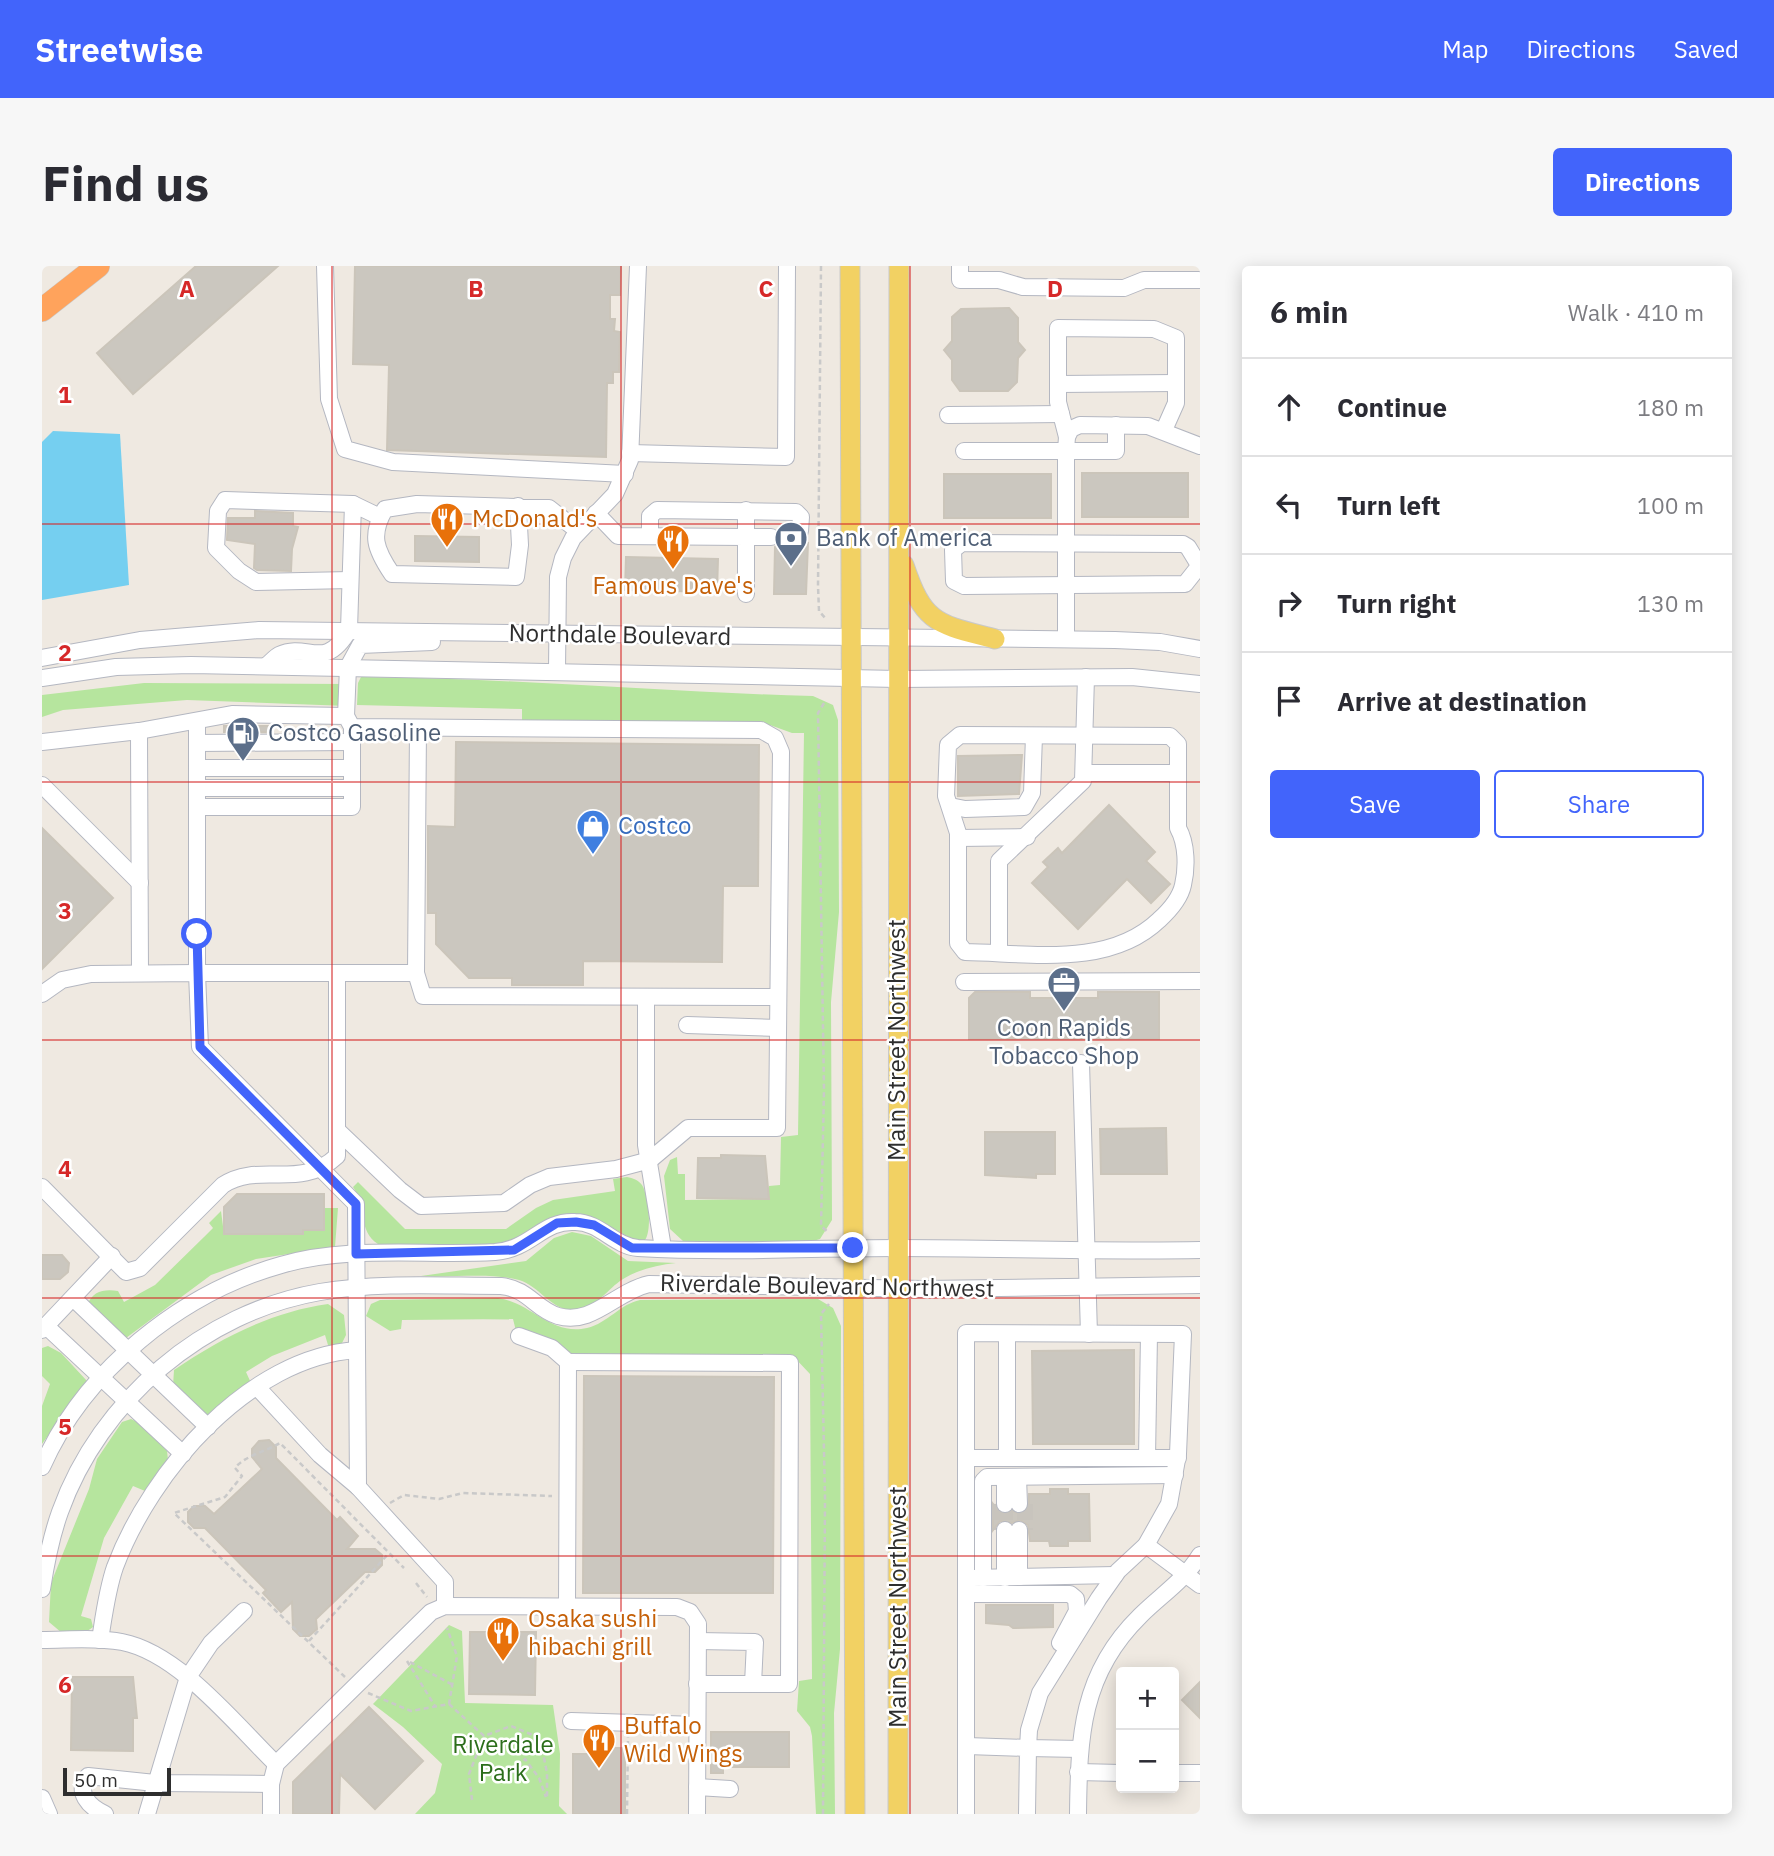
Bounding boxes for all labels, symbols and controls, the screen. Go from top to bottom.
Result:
text: Streetwise [35,28,203,71]
text: Map [1442,33,1488,65]
text: Directions [1526,33,1636,65]
text: Saved [1674,33,1739,65]
button: Directions [1553,148,1732,216]
text: Find us [42,151,209,214]
text: A [179,273,195,303]
text: B [468,273,484,303]
text: C [759,273,774,303]
text: D [1047,273,1063,303]
text: 6 min [1270,292,1348,331]
text: Walk · 410 m [1568,297,1704,327]
text: 1 [58,379,72,409]
icon: ahead [1270,388,1308,426]
text: Continue [1337,390,1447,424]
text: 180 m [1637,392,1704,422]
icon: left [1270,486,1308,524]
text: Turn left [1337,488,1440,522]
text: 100 m [1637,490,1704,520]
restaurant icon: McDonald's [428,500,466,549]
place label: McDonald's [472,502,598,534]
bank icon: Bank of America [772,519,810,568]
place label: Bank of America [816,521,993,553]
restaurant icon: Famous Dave's [654,522,692,571]
place label: Famous Dave's [592,569,754,601]
icon: right [1270,584,1308,622]
text: Turn right [1337,586,1456,620]
text: 130 m [1637,588,1704,618]
street label: Northdale Boulevard [508,616,732,652]
text: 2 [58,637,72,667]
icon: arrive [1270,682,1308,720]
text: Arrive at destination [1337,684,1587,718]
fuel station icon: Costco Gasoline [224,714,262,763]
place label: Costco Gasoline [268,716,441,748]
button: Save [1270,770,1480,838]
button: Share [1494,770,1704,838]
shop icon: Costco [574,807,612,856]
place label: Costco [618,809,692,841]
text: 3 [58,895,72,925]
route start [181,918,212,949]
street label: Main Street Northwest [880,919,912,1161]
office icon: Coon Rapids Tobacco Shop [1045,964,1083,1013]
place label: Coon Rapids Tobacco Shop [989,1011,1139,1071]
text: 4 [58,1153,72,1183]
route end [837,1232,868,1263]
street label: Riverdale Boulevard Northwest [660,1266,995,1304]
text: 5 [58,1411,72,1441]
street label: Main Street Northwest [881,1486,913,1728]
place label: Osaka sushi hibachi grill [528,1602,657,1662]
restaurant icon: Osaka sushi hibachi grill [484,1614,522,1663]
map controls [1116,1667,1179,1793]
button: + [1116,1667,1179,1730]
text: 6 [58,1669,72,1699]
place label: Buffalo Wild Wings [624,1709,743,1769]
restaurant icon: Buffalo Wild Wings [580,1721,618,1770]
park label: Riverdale Park [452,1728,554,1788]
button: − [1116,1730,1179,1793]
scale bar [63,1765,172,1797]
text: 50 m [74,1768,118,1792]

